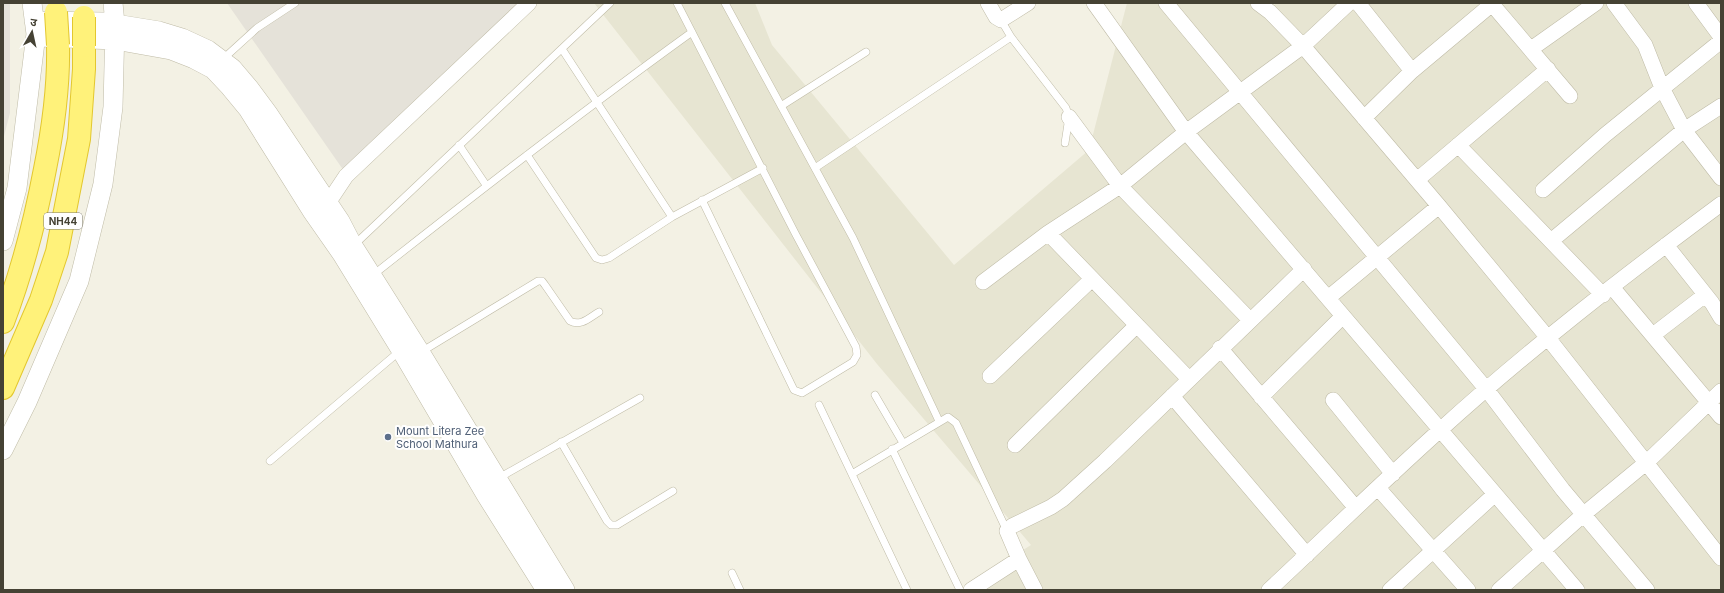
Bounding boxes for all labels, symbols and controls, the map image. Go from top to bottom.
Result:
north arrow [12,12,52,52]
text: उ [29,15,38,30]
road number: NH44 [44,213,82,229]
place label: Mount Litera Zee School Mathura [396,424,484,451]
marker: Mount Litera Zee School Mathura [383,432,393,442]

